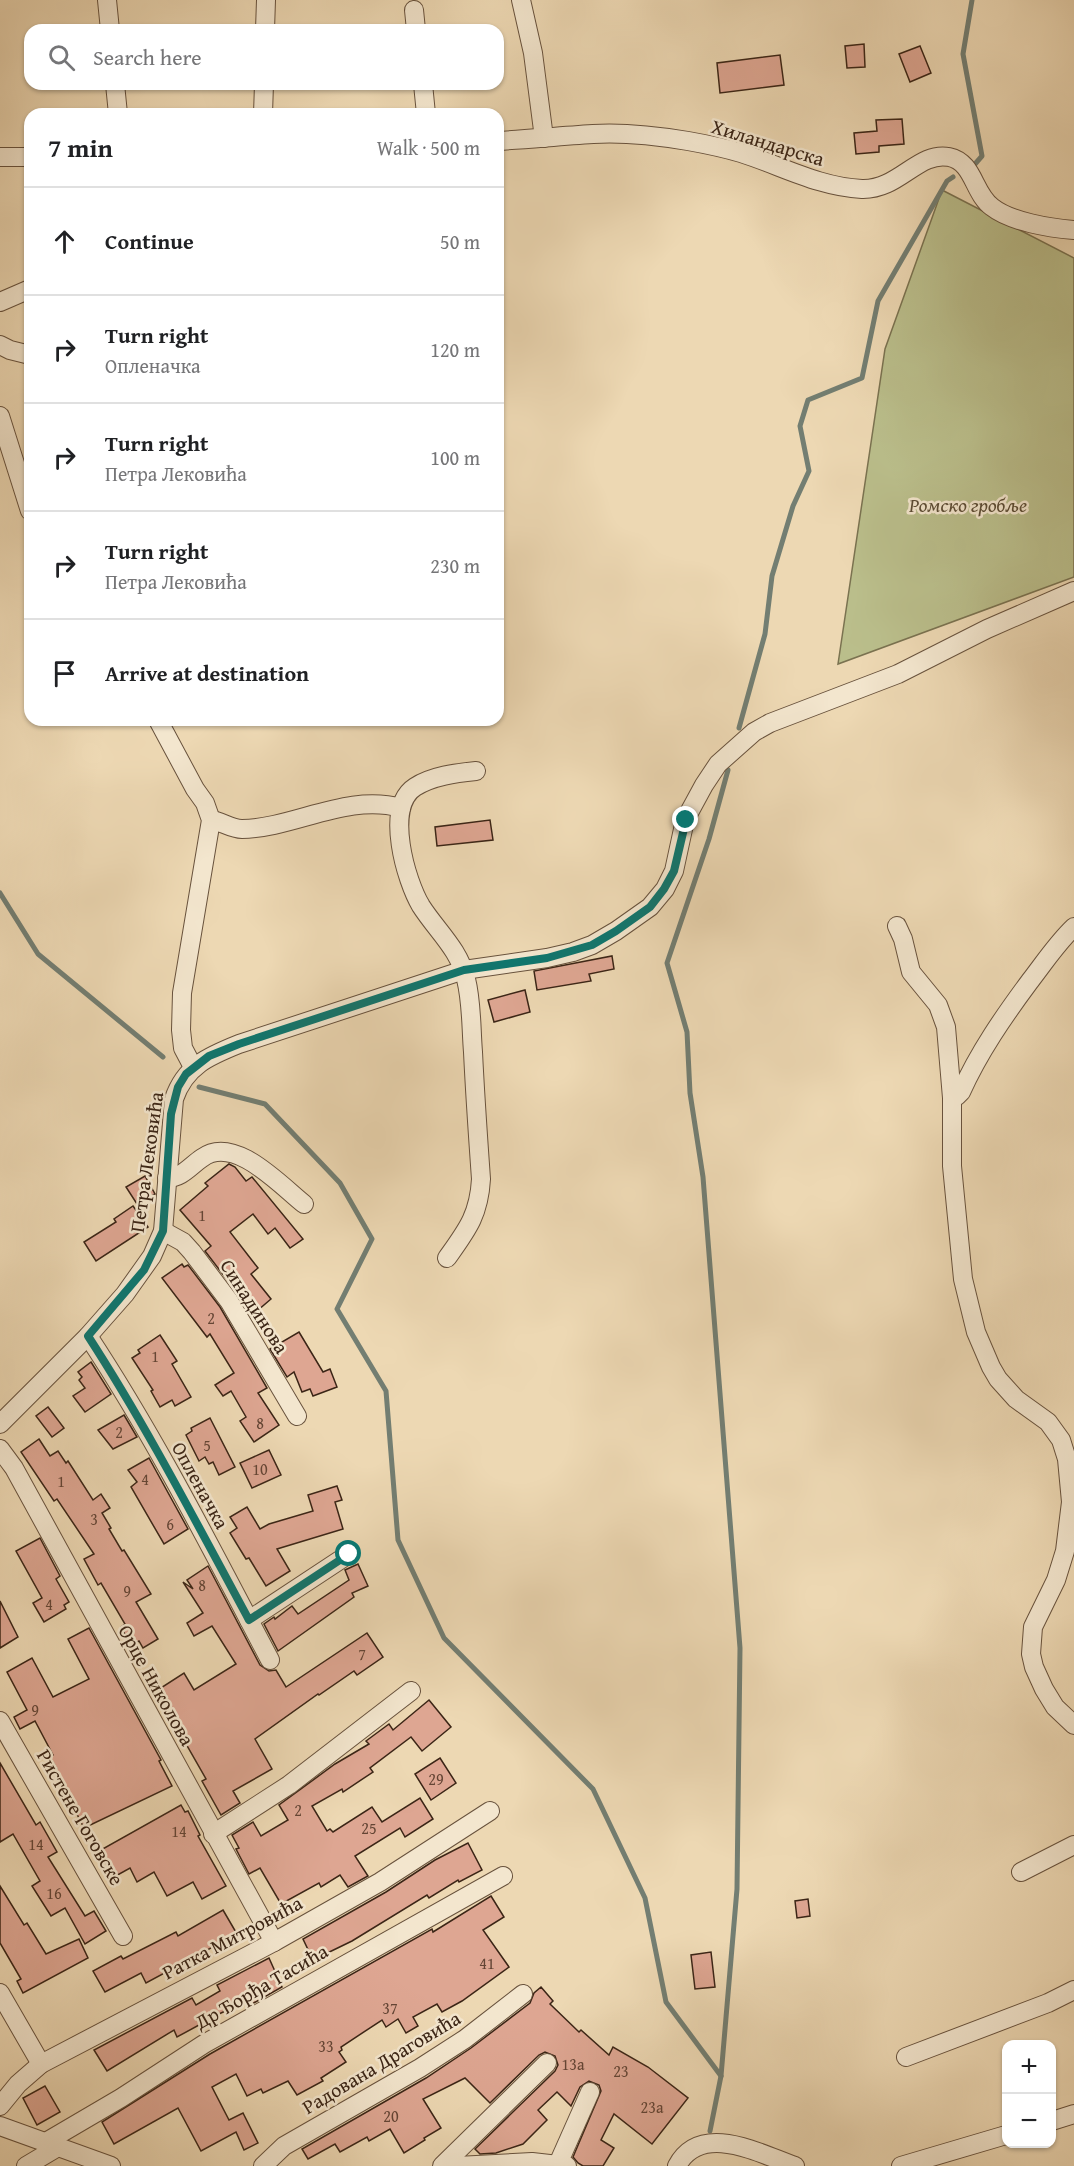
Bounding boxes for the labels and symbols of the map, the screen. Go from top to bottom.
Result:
street label: Хиландарска [708,111,828,173]
park label: Ромско гробље [908,490,1027,519]
route end [672,806,698,832]
street label: Петра Лековића [122,1089,170,1234]
house number: 1 [198,1203,206,1227]
street label: Синадинова [214,1253,297,1359]
house number: 2 [207,1306,215,1330]
house number: 1 [151,1344,159,1368]
house number: 8 [256,1411,264,1435]
house number: 2 [115,1420,123,1444]
house number: 5 [203,1433,211,1457]
street label: Опленачка [165,1436,237,1534]
house number: 10 [252,1457,268,1481]
house number: 4 [141,1467,149,1491]
house number: 1 [57,1469,65,1493]
house number: 3 [90,1507,98,1531]
house number: 6 [166,1512,174,1536]
route start [335,1540,361,1566]
house number: 8 [198,1573,206,1597]
house number: 9 [123,1579,131,1603]
house number: 4 [45,1592,53,1616]
street label: Орце Николова [112,1619,203,1751]
house number: 7 [358,1642,366,1666]
house number: 9 [31,1698,39,1722]
street label: Ристене Гоговске [30,1743,132,1891]
house number: 29 [428,1767,444,1791]
house number: 2 [294,1798,302,1822]
house number: 25 [361,1816,377,1840]
house number: 14 [171,1819,187,1843]
house number: 14 [28,1832,44,1856]
house number: 16 [46,1881,62,1905]
street label: Ратка Митровића [157,1888,308,1986]
street label: Др Ђорђа Тасића [188,1936,333,2036]
house number: 41 [479,1951,495,1975]
house number: 37 [382,1996,398,2020]
street label: Радована Драговића [296,2003,466,2121]
house number: 33 [318,2034,334,2058]
house number: 13a [562,2052,585,2076]
house number: 23 [613,2059,629,2083]
house number: 23a [641,2095,664,2119]
house number: 20 [383,2104,399,2128]

